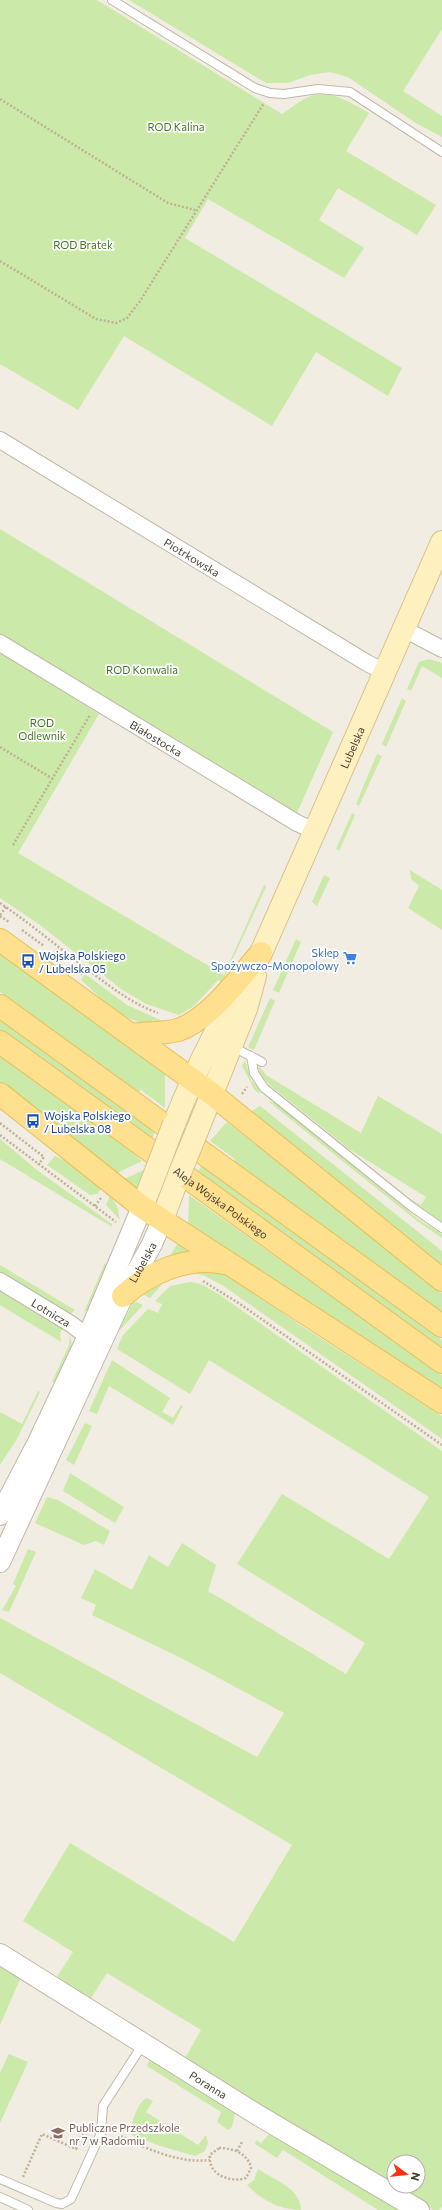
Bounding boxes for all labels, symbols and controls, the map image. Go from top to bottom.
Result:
park label: ROD Kalina [147,120,205,133]
park label: ROD Bratek [53,238,113,251]
street label: Piotrkowska [162,535,222,579]
park label: ROD Konwalia [106,663,178,676]
park label: ROD Odlewnik [18,716,66,742]
street label: Białostocka [128,717,185,759]
street label: Lubelska [337,724,367,770]
place label: Sklep Spożywczo-Monopolowy [211,946,339,972]
place label: Wojska Polskiego / Lubelska 05 [39,949,126,975]
supermarket icon: Sklep Spożywczo-Monopolowy [342,950,358,966]
bus stop icon: Wojska Polskiego / Lubelska 05 [20,953,36,969]
place label: Wojska Polskiego / Lubelska 08 [44,1109,131,1135]
bus stop icon: Wojska Polskiego / Lubelska 08 [25,1113,41,1129]
street label: Aleja Wojska Polskiego [171,1163,271,1241]
street label: Lubelska [125,1239,158,1285]
street label: Lotnicza [29,1295,73,1329]
street label: Poranna [187,2068,230,2101]
place label: Publiczne Przedszkole nr 7 w Radomiu [69,2121,180,2147]
school or university icon: Publiczne Przedszkole nr 7 w Radomiu [50,2125,66,2141]
north arrow [386,2154,426,2194]
text: N [409,2171,423,2182]

